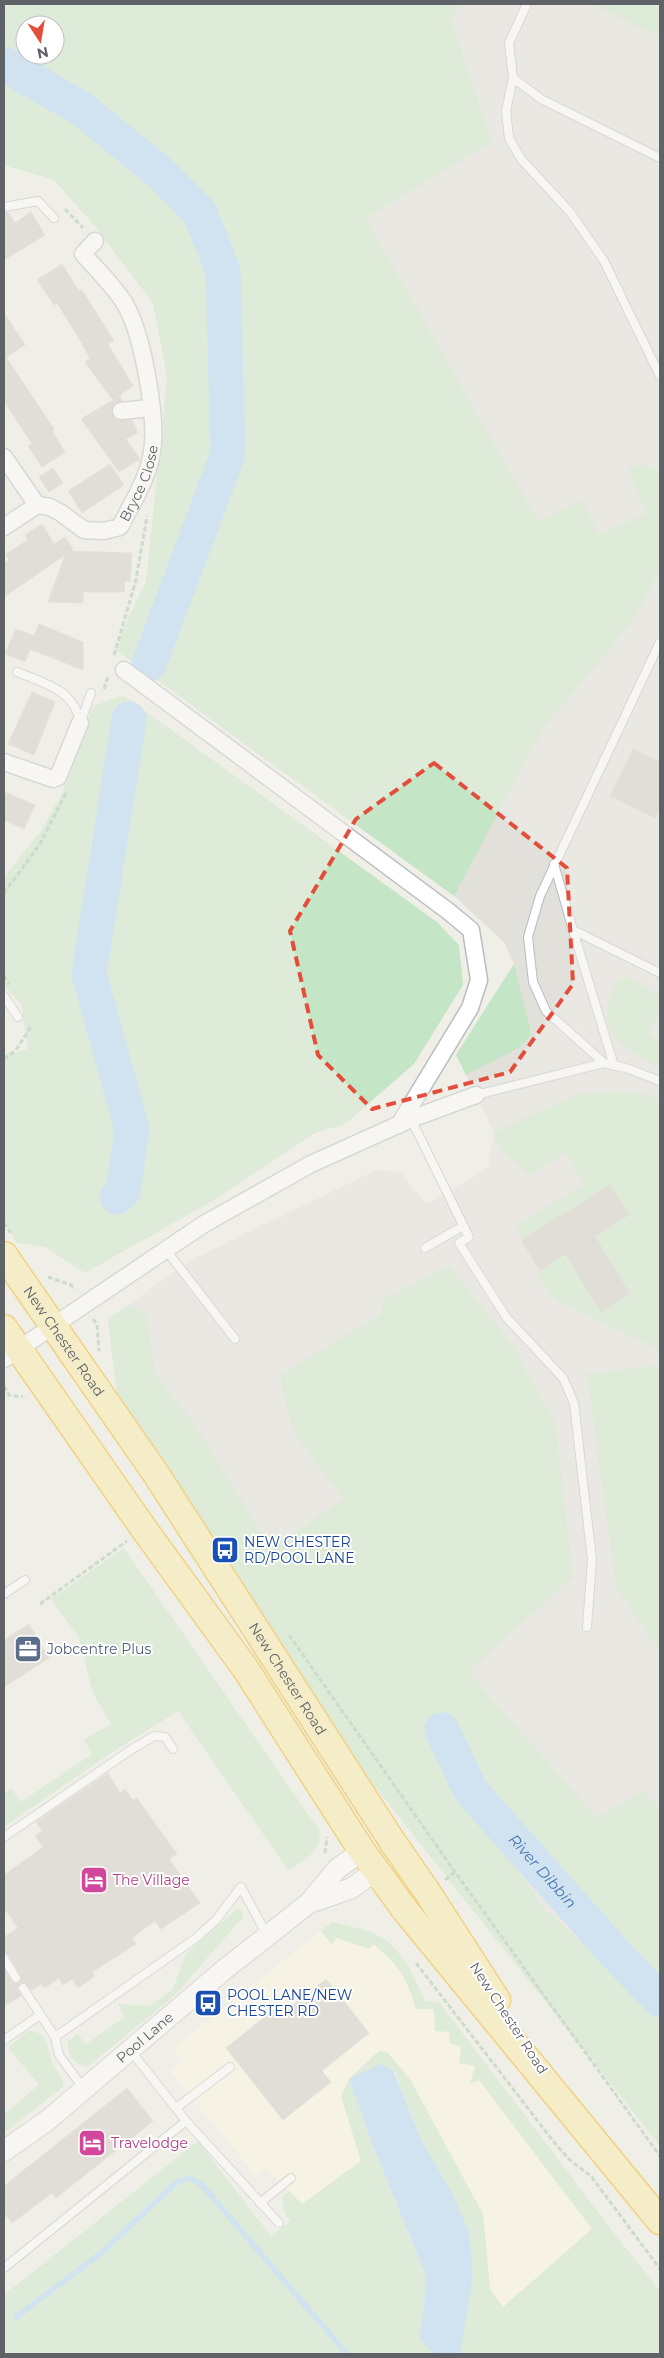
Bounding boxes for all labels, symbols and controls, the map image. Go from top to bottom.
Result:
north arrow [15,15,65,65]
text: N [35,43,50,63]
street label: Bryce Close [115,444,162,525]
street label: New Chester Road [19,1283,108,1400]
place label: NEW CHESTER RD/POOL LANE [244,1533,355,1567]
bus stop icon: NEW CHESTER RD/POOL LANE [210,1535,240,1565]
street label: New Chester Road [245,1619,330,1738]
office icon: Jobcentre Plus [13,1634,43,1664]
place label: Jobcentre Plus [46,1640,151,1658]
water label: River Dibbin [505,1830,581,1912]
hotel icon: The Village [79,1865,109,1895]
place label: The Village [113,1871,190,1889]
street label: New Chester Road [466,1959,552,2077]
place label: POOL LANE/NEW CHESTER RD [227,1986,353,2020]
bus stop icon: POOL LANE/NEW CHESTER RD [193,1988,223,2018]
street label: Pool Lane [113,2008,177,2067]
hotel icon: Travelodge [77,2128,107,2158]
place label: Travelodge [111,2134,188,2152]

